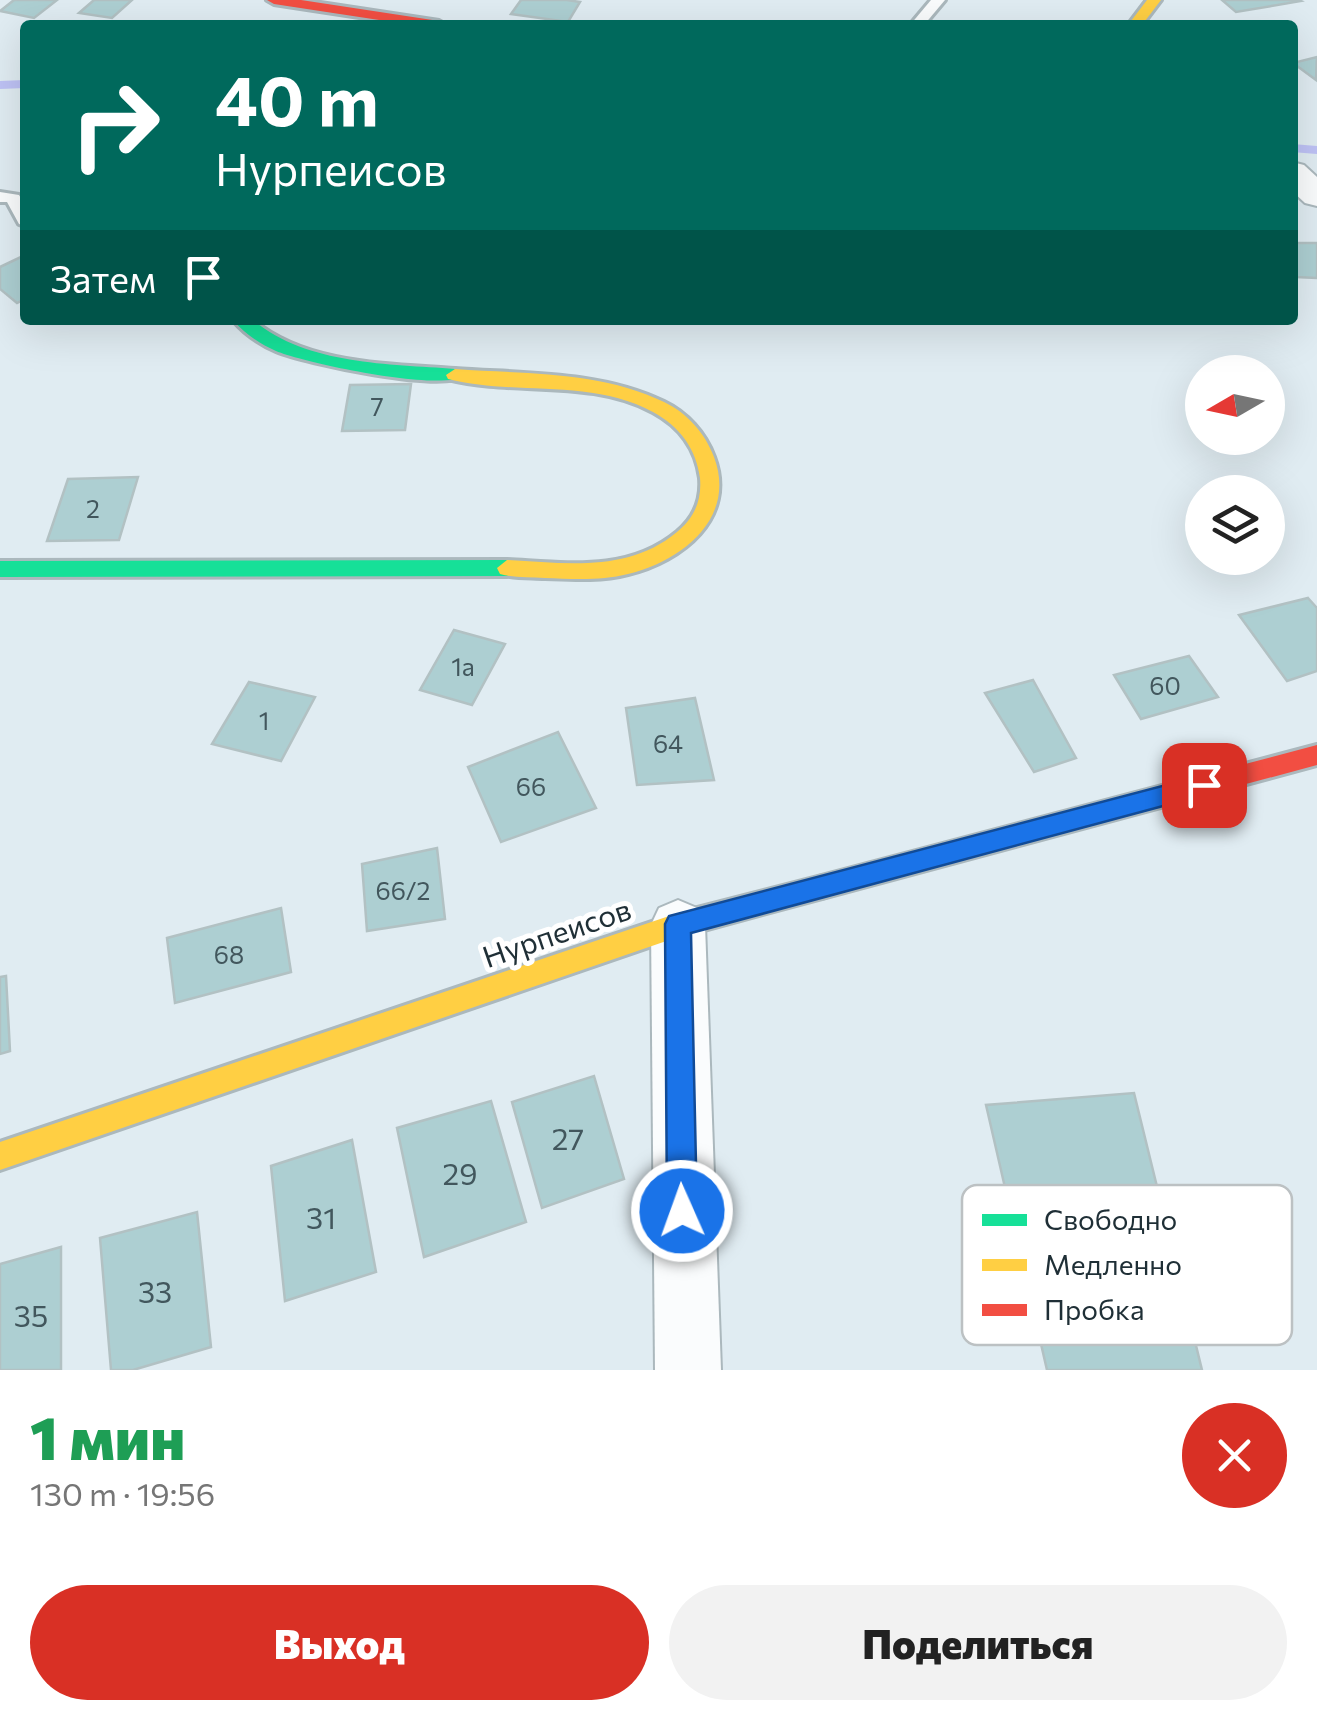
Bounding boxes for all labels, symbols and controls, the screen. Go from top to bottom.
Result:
text: 40 m [215,55,379,140]
icon: right [50,60,180,190]
text: Нурпеисов [215,140,447,195]
icon: arrive [176,250,231,305]
text: Затем [50,254,156,301]
north arrow [1185,355,1285,455]
map controls [1185,355,1285,575]
house number: 7 [370,391,384,421]
button: layers [1185,475,1285,575]
house number: 2 [86,493,100,523]
house number: 1а [451,651,475,681]
house number: 60 [1149,670,1181,700]
house number: 1 [259,705,269,735]
house number: 64 [653,728,683,758]
pin [1162,743,1247,828]
icon: arrive [1177,758,1232,813]
house number: 66 [516,771,546,801]
house number: 66/2 [376,875,430,905]
street label: Нурпеисов [477,889,635,974]
house number: 68 [214,939,244,969]
house number: 27 [552,1119,584,1156]
house number: 29 [443,1154,477,1191]
position arrow [630,1159,734,1263]
legend [962,1185,1292,1345]
house number: 31 [306,1198,336,1235]
text: Свободно [1044,1202,1177,1236]
text: Медленно [1044,1247,1182,1281]
house number: 33 [138,1272,172,1309]
text: Пробка [1044,1292,1144,1326]
house number: 35 [14,1296,48,1333]
text: 1 мин [30,1399,185,1472]
button: close [1182,1403,1287,1508]
text: 130 m · 19:56 [30,1473,215,1513]
button: Выход [30,1585,649,1700]
button: Поделиться [669,1585,1287,1700]

